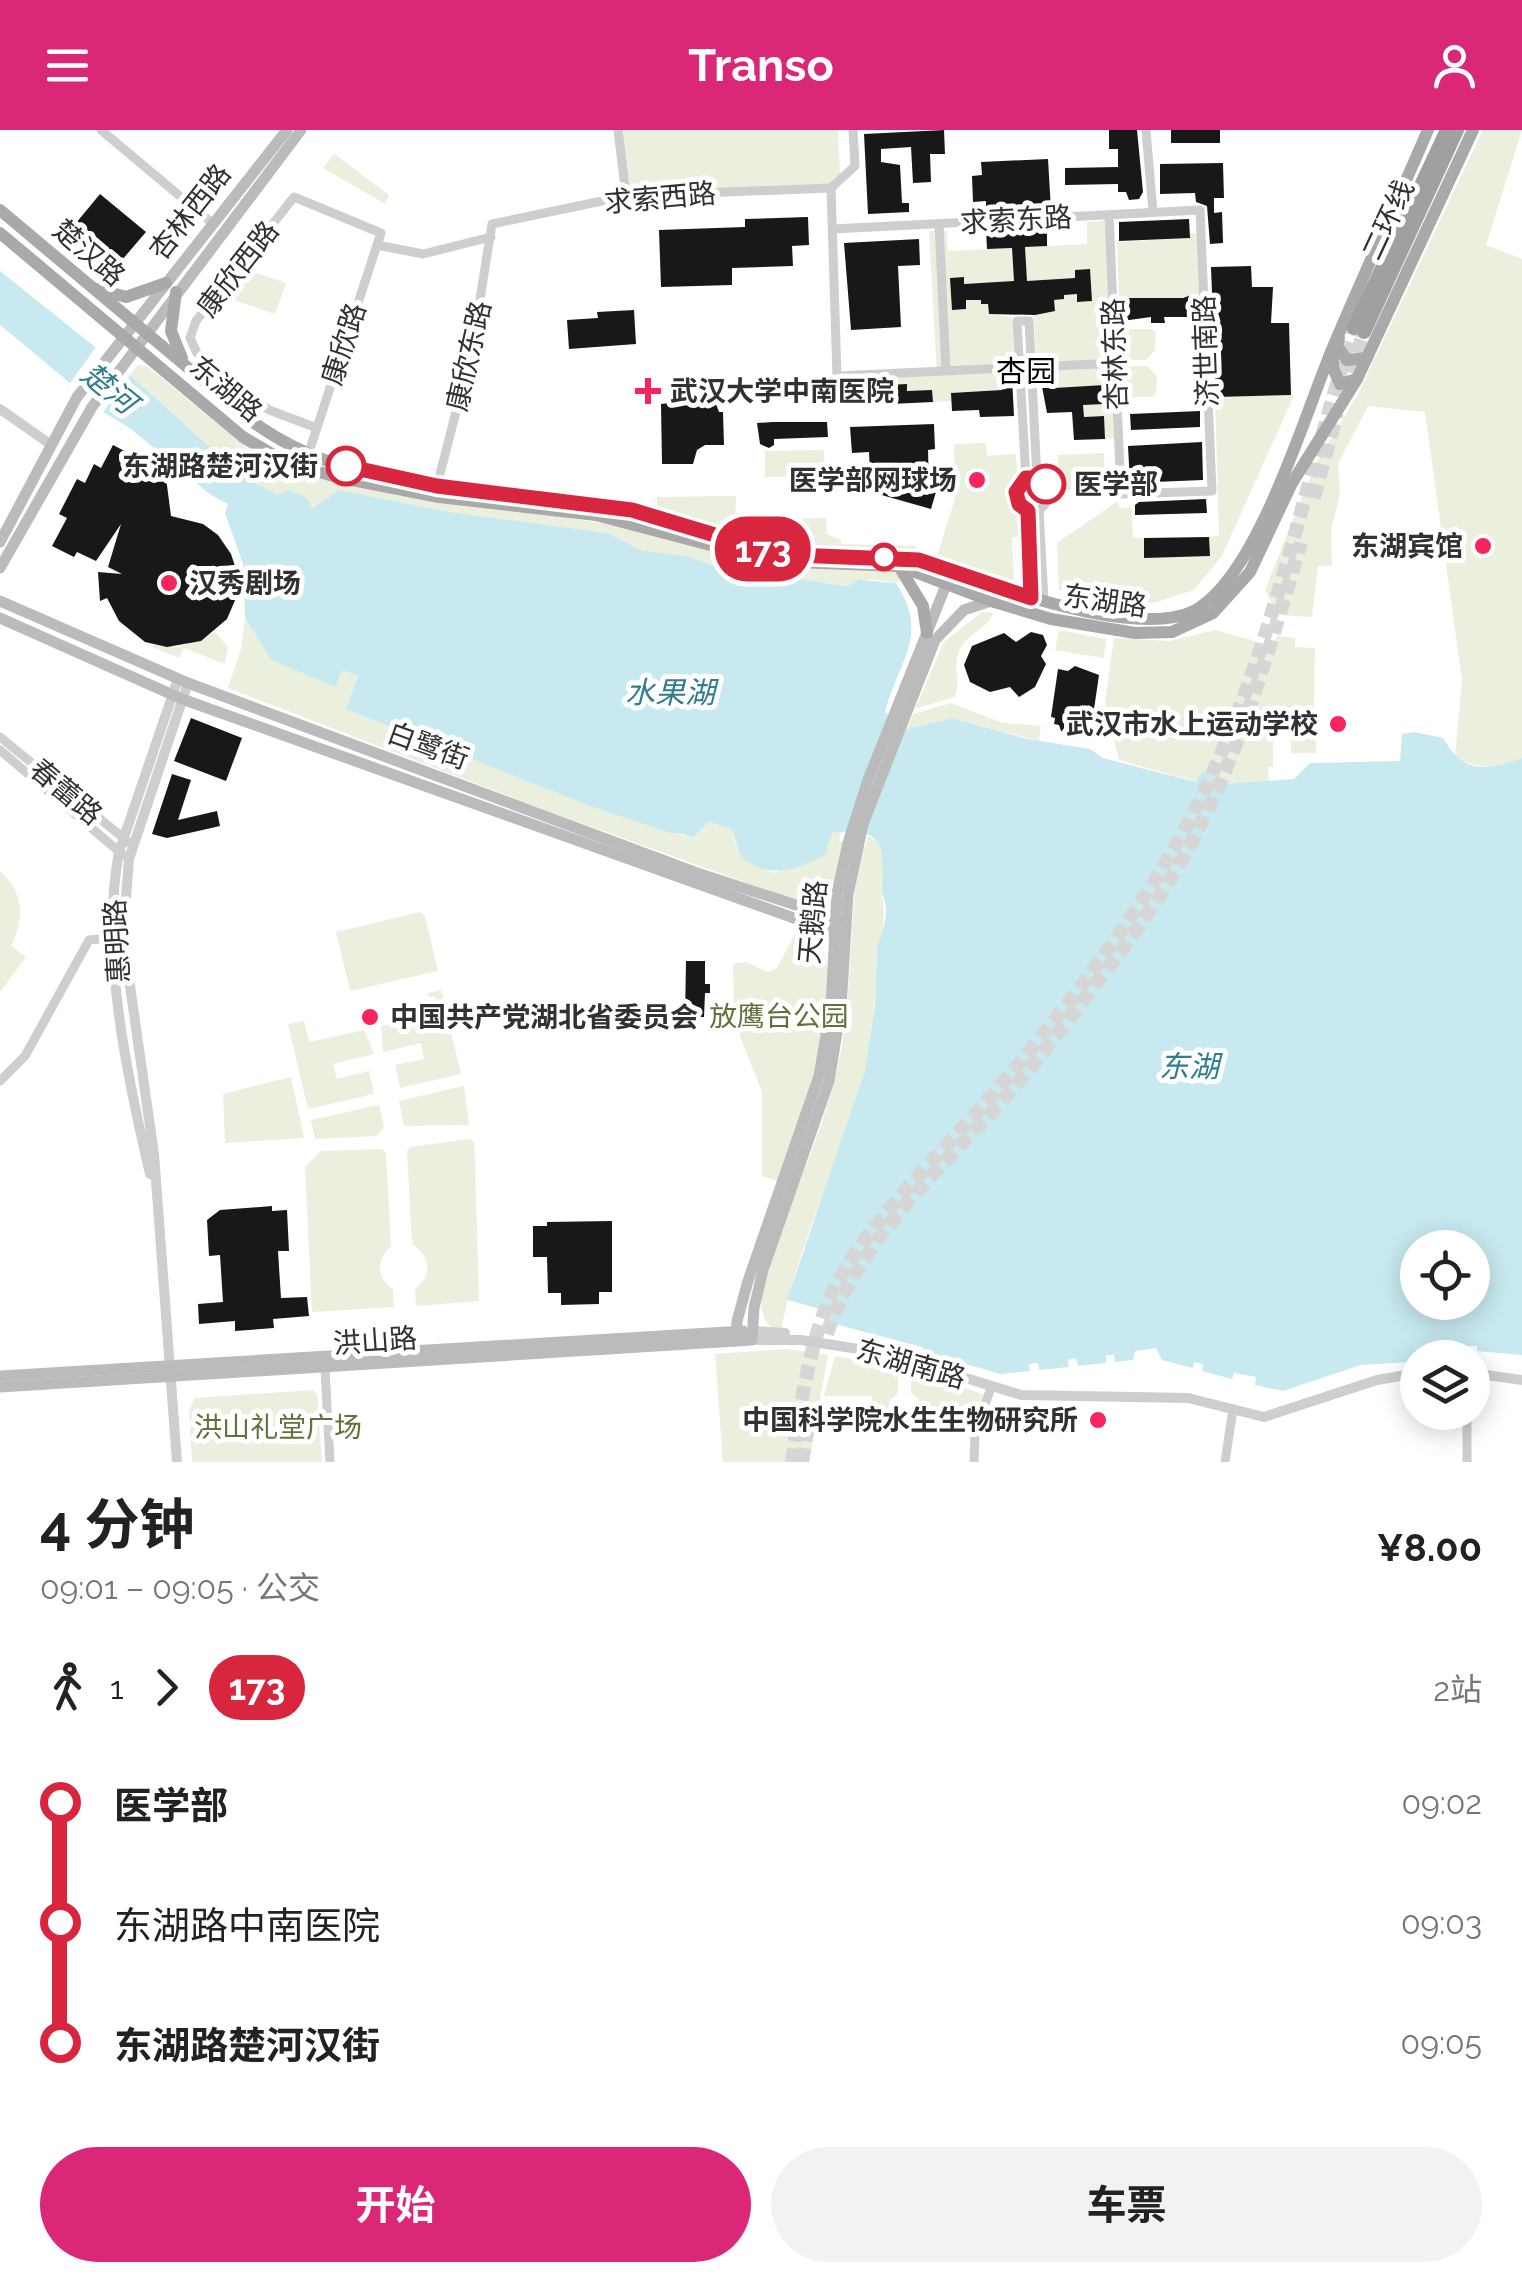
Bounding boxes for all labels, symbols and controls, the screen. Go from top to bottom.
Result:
icon: menu [40,38,95,93]
icon: person [1427,38,1482,93]
text: Transo [688,39,834,92]
street label: 杏林西路 [143,158,237,266]
street label: 二环线 [1355,175,1421,265]
street label: 求索西路 [603,177,717,219]
street label: 求索东路 [959,201,1073,239]
street label: 楚汉路 [46,213,132,293]
street label: 康欣西路 [191,215,285,323]
street label: 济世南路 [1188,294,1224,408]
street label: 杏林东路 [1097,297,1133,411]
street label: 康欣东路 [440,298,498,414]
street label: 康欣路 [315,299,373,389]
street label: 东湖路 [183,349,269,429]
district label: 杏园 [996,354,1056,389]
water label: 楚河 [75,356,147,424]
place label: 武汉大学中南医院 [670,375,894,408]
marker: 武汉大学中南医院 [635,378,661,404]
marker: 东湖路楚河汉街 [327,447,365,485]
place label: 东湖路楚河汉街 [122,450,318,483]
place label: 医学部网球场 [789,464,957,497]
marker: 医学部 [1027,465,1065,503]
place label: 医学部 [1074,468,1158,501]
marker: 医学部网球场 [966,469,988,491]
line badge: 173 [706,516,820,582]
text: 173 [735,529,791,570]
place label: 东湖宾馆 [1351,530,1463,563]
marker: 东湖宾馆 [1472,535,1494,557]
unlabelled marker [871,544,897,570]
place label: 汉秀剧场 [189,567,301,600]
marker: 汉秀剧场 [158,572,180,594]
street label: 东湖路 [1061,579,1149,623]
water label: 水果湖 [625,675,719,710]
place label: 武汉市水上运动学校 [1066,708,1318,741]
marker: 武汉市水上运动学校 [1327,713,1349,735]
street label: 白鹭街 [383,716,473,776]
street label: 春蕾路 [23,752,109,832]
street label: 天鹅路 [793,879,833,965]
street label: 惠明路 [98,898,136,984]
park label: 放鹰台公园 [709,1000,849,1033]
place label: 中国共产党湖北省委员会 [390,1001,698,1034]
marker: 中国共产党湖北省委员会 [359,1006,381,1028]
water label: 东湖 [1159,1049,1223,1084]
map controls [1400,1230,1490,1430]
button: locate [1400,1230,1490,1320]
street label: 洪山路 [332,1322,418,1360]
street label: 东湖南路 [853,1333,969,1395]
button: layers [1400,1340,1490,1430]
place label: 中国科学院水生生物研究所 [742,1404,1078,1437]
marker: 中国科学院水生生物研究所 [1087,1409,1109,1431]
park label: 洪山礼堂广场 [194,1411,362,1444]
text: 4 分钟 [40,1492,195,1557]
text: ¥8.00 [1377,1525,1482,1570]
text: 09:01 – 09:05 · 公交 [40,1569,320,1606]
icon: walk [40,1660,95,1715]
icon: forward [139,1660,194,1715]
text: 173 [229,1667,285,1708]
text: 1 [110,1669,124,1706]
text: 2站 [1433,1671,1482,1708]
text: 医学部 [114,1783,228,1828]
text: 09:02 [1401,1784,1482,1821]
text: 东湖路中南医院 [114,1903,380,1948]
text: 09:03 [1401,1904,1482,1941]
text: 东湖路楚河汉街 [114,2023,380,2068]
text: 09:05 [1401,2024,1482,2061]
button: 开始 [40,2147,751,2262]
button: 车票 [771,2147,1482,2262]

